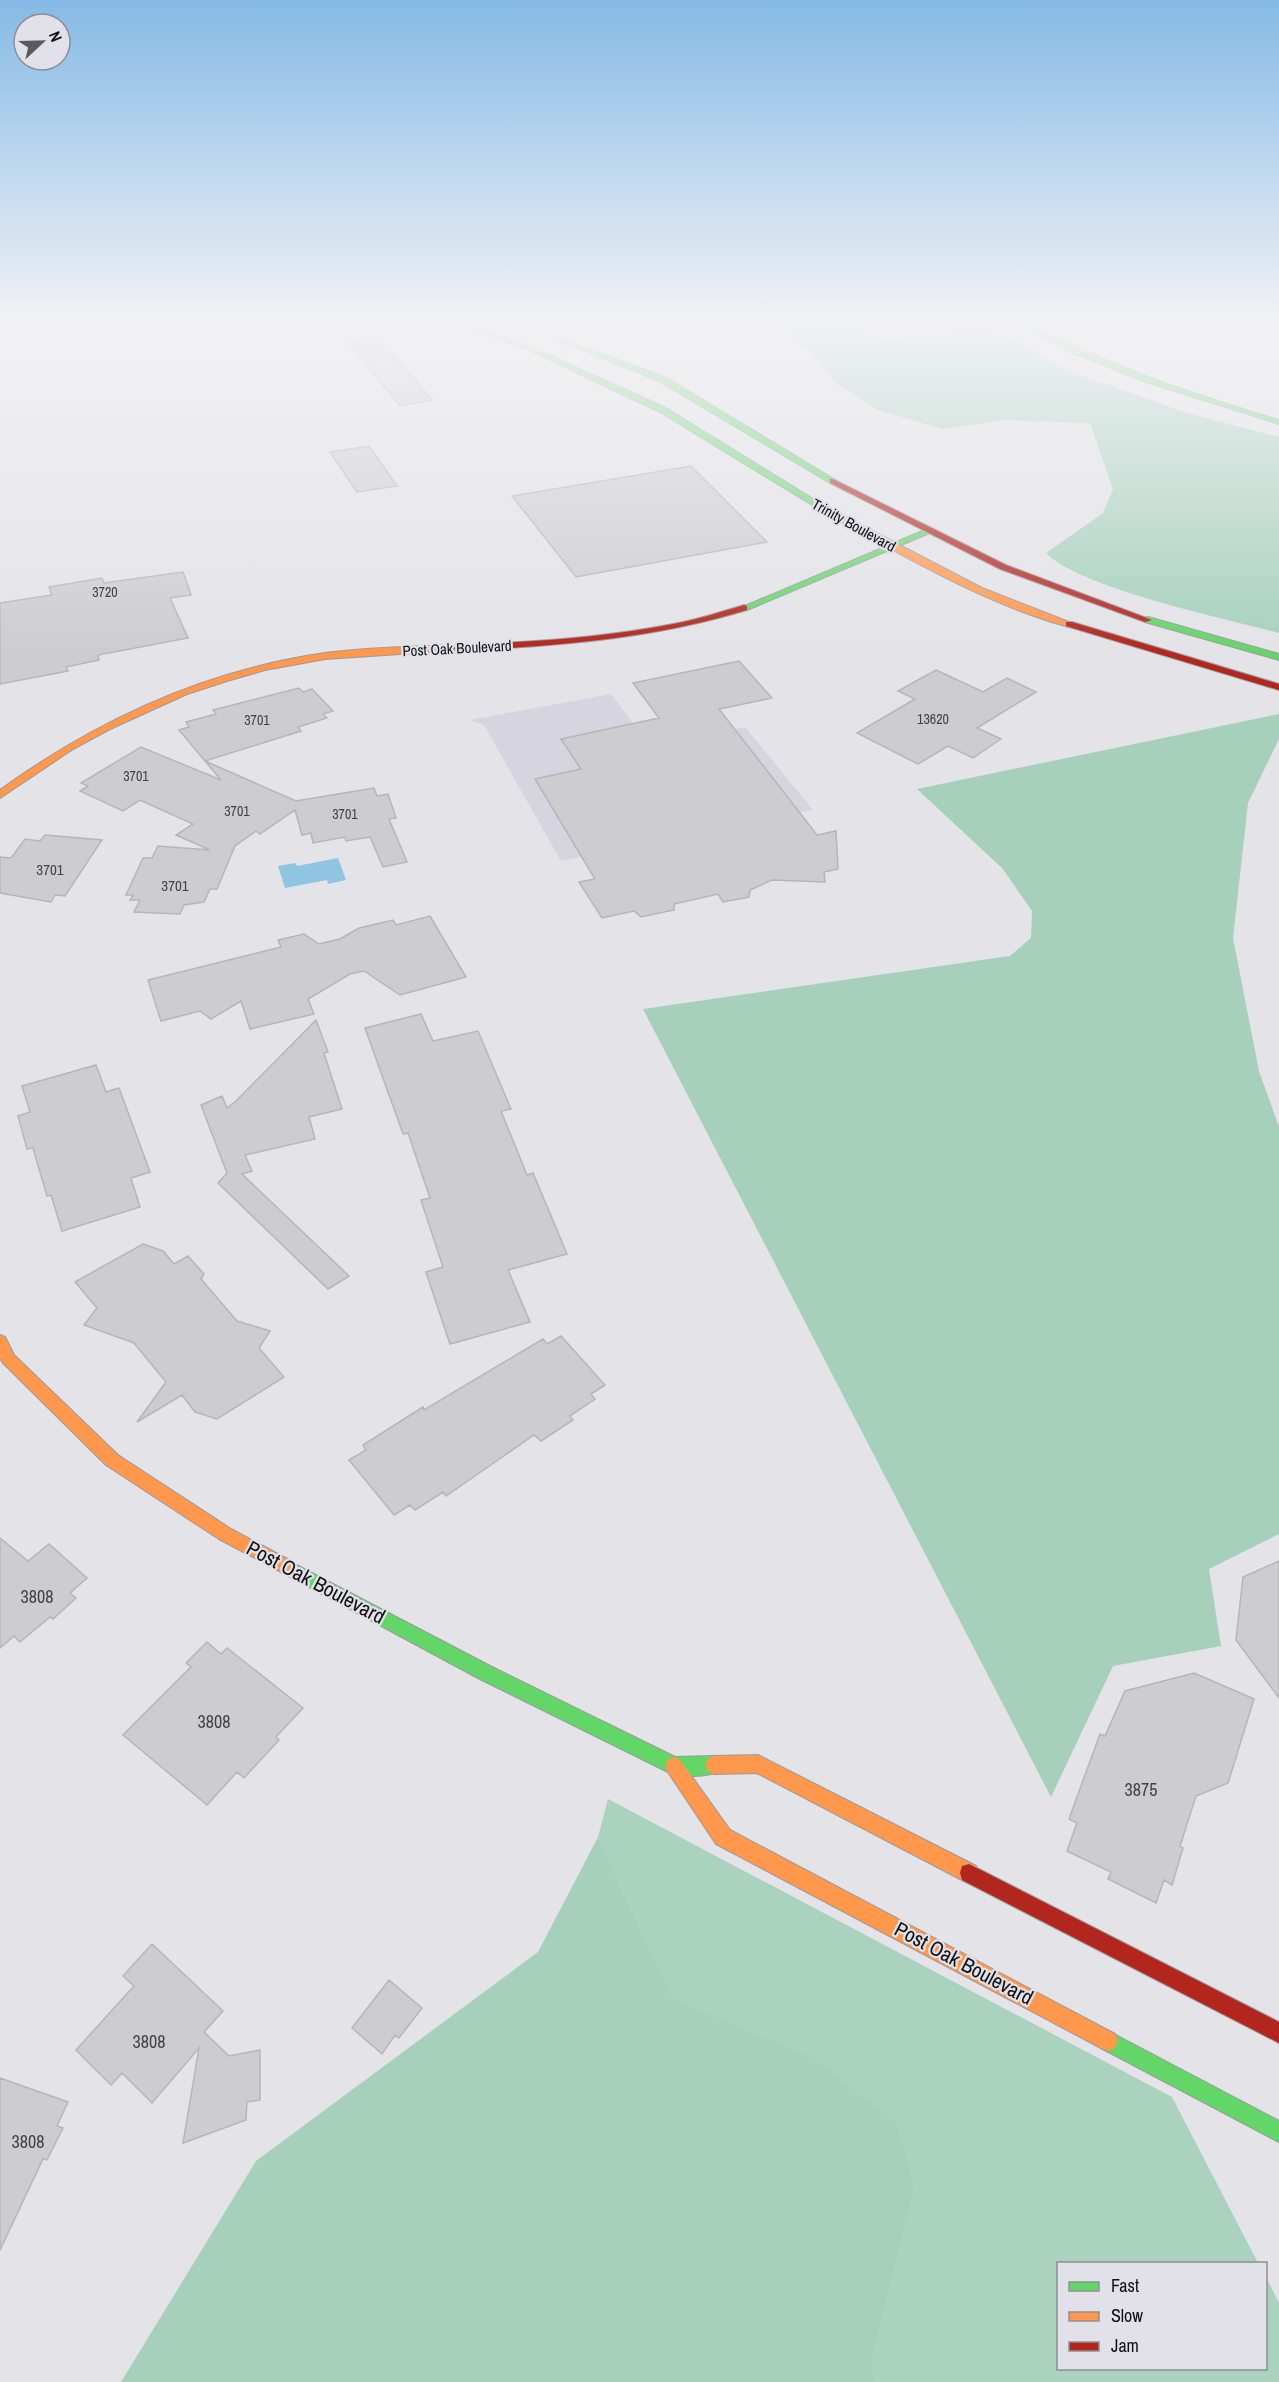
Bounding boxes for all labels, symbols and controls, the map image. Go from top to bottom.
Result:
north arrow [12,12,72,72]
text: N [44,28,68,45]
street label: Trinity Boulevard [808,493,900,557]
house number: 3720 [92,583,118,601]
street label: Post Oak Boulevard [402,635,512,661]
house number: 13620 [917,710,949,728]
house number: 3701 [244,711,270,729]
house number: 3701 [123,767,149,785]
house number: 3701 [224,802,250,820]
house number: 3701 [332,805,358,823]
house number: 3701 [36,859,64,880]
house number: 3701 [161,875,189,896]
street label: Post Oak Boulevard [242,1533,390,1631]
house number: 3808 [21,1584,53,1609]
house number: 3808 [198,1709,230,1734]
house number: 3875 [1125,1777,1157,1802]
street label: Post Oak Boulevard [890,1914,1038,2012]
house number: 3808 [133,2029,165,2054]
house number: 3808 [12,2129,44,2154]
legend [1057,2262,1267,2370]
text: Fast [1111,2273,1139,2298]
text: Slow [1111,2303,1143,2328]
text: Jam [1111,2333,1139,2358]

